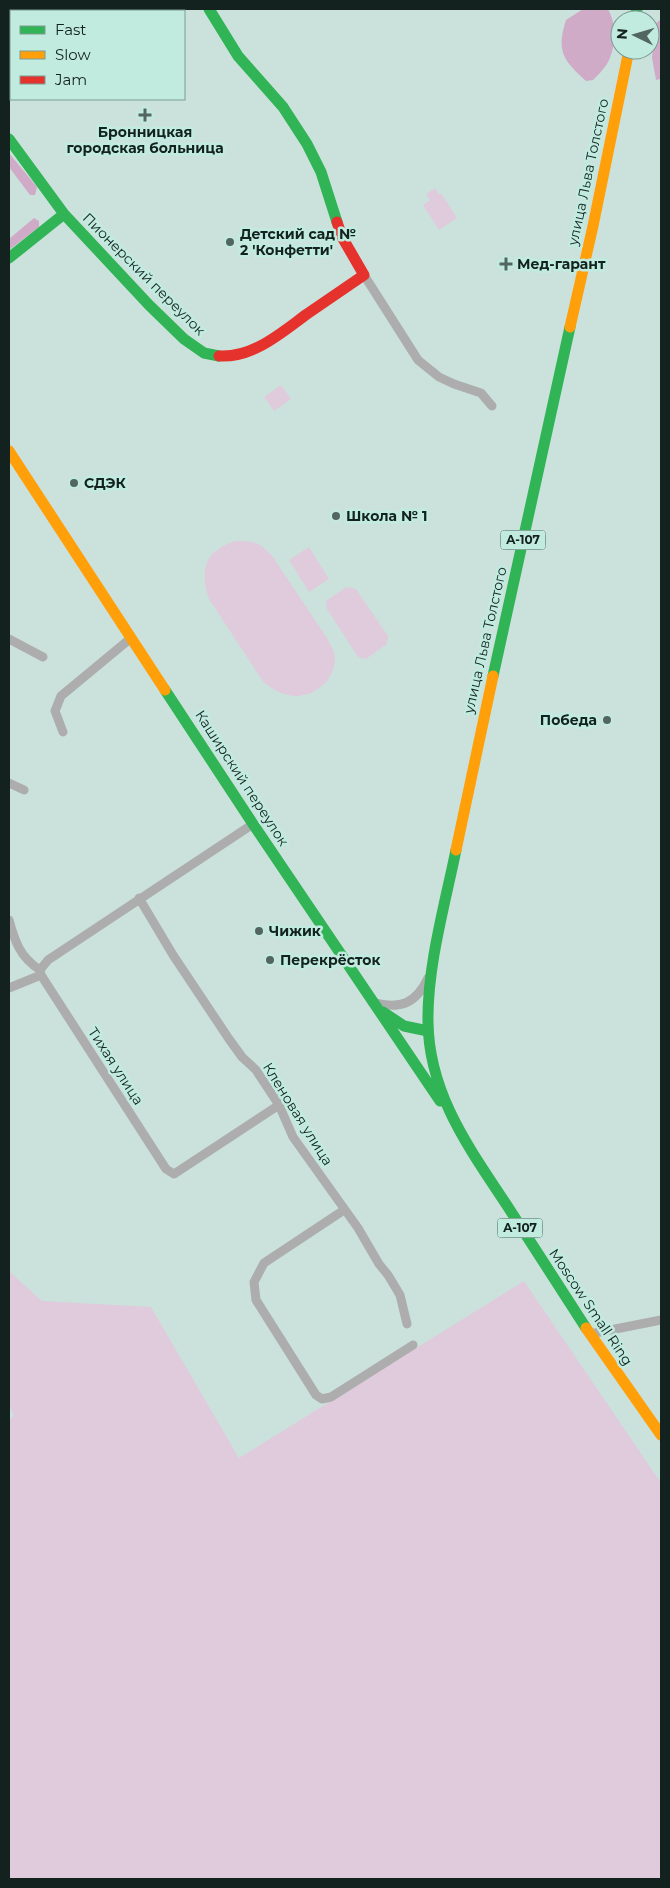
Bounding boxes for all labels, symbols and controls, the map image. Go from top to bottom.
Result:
legend [10,10,185,100]
north arrow [610,10,660,60]
text: Fast [55,20,86,39]
text: N [613,27,632,40]
text: Slow [55,45,91,64]
text: Jam [54,70,87,89]
street label: улица Льва Толстого [563,97,612,248]
marker: Бронницкая городская больница [138,108,152,122]
place label: Бронницкая городская больница [66,123,224,157]
street label: Пионерский переулок [79,209,209,339]
place label: Детский сад № 2 'Конфетти' [240,225,356,259]
marker: Детский сад № 2 'Конфетти' [224,236,236,248]
place label: Мед-гарант [517,255,606,273]
marker: Мед-гарант [499,257,513,271]
place label: СДЭК [84,474,127,492]
marker: СДЭК [68,477,80,489]
place label: Школа № 1 [346,507,427,525]
marker: Школа № 1 [330,510,342,522]
road number: А-107 [500,530,546,550]
street label: улица Льва Толстого [459,565,511,716]
street label: Каширский переулок [191,707,293,849]
place label: Победа [540,711,597,729]
marker: Победа [601,714,613,726]
place label: Чижик [269,922,321,940]
marker: Чижик [253,925,265,937]
place label: Перекрёсток [280,951,380,969]
marker: Перекрёсток [264,954,276,966]
street label: Тихая улица [84,1024,148,1108]
street label: Кленовая улица [259,1059,337,1169]
road number: А-107 [498,1218,542,1238]
street label: Moscow Small Ring [545,1245,637,1369]

